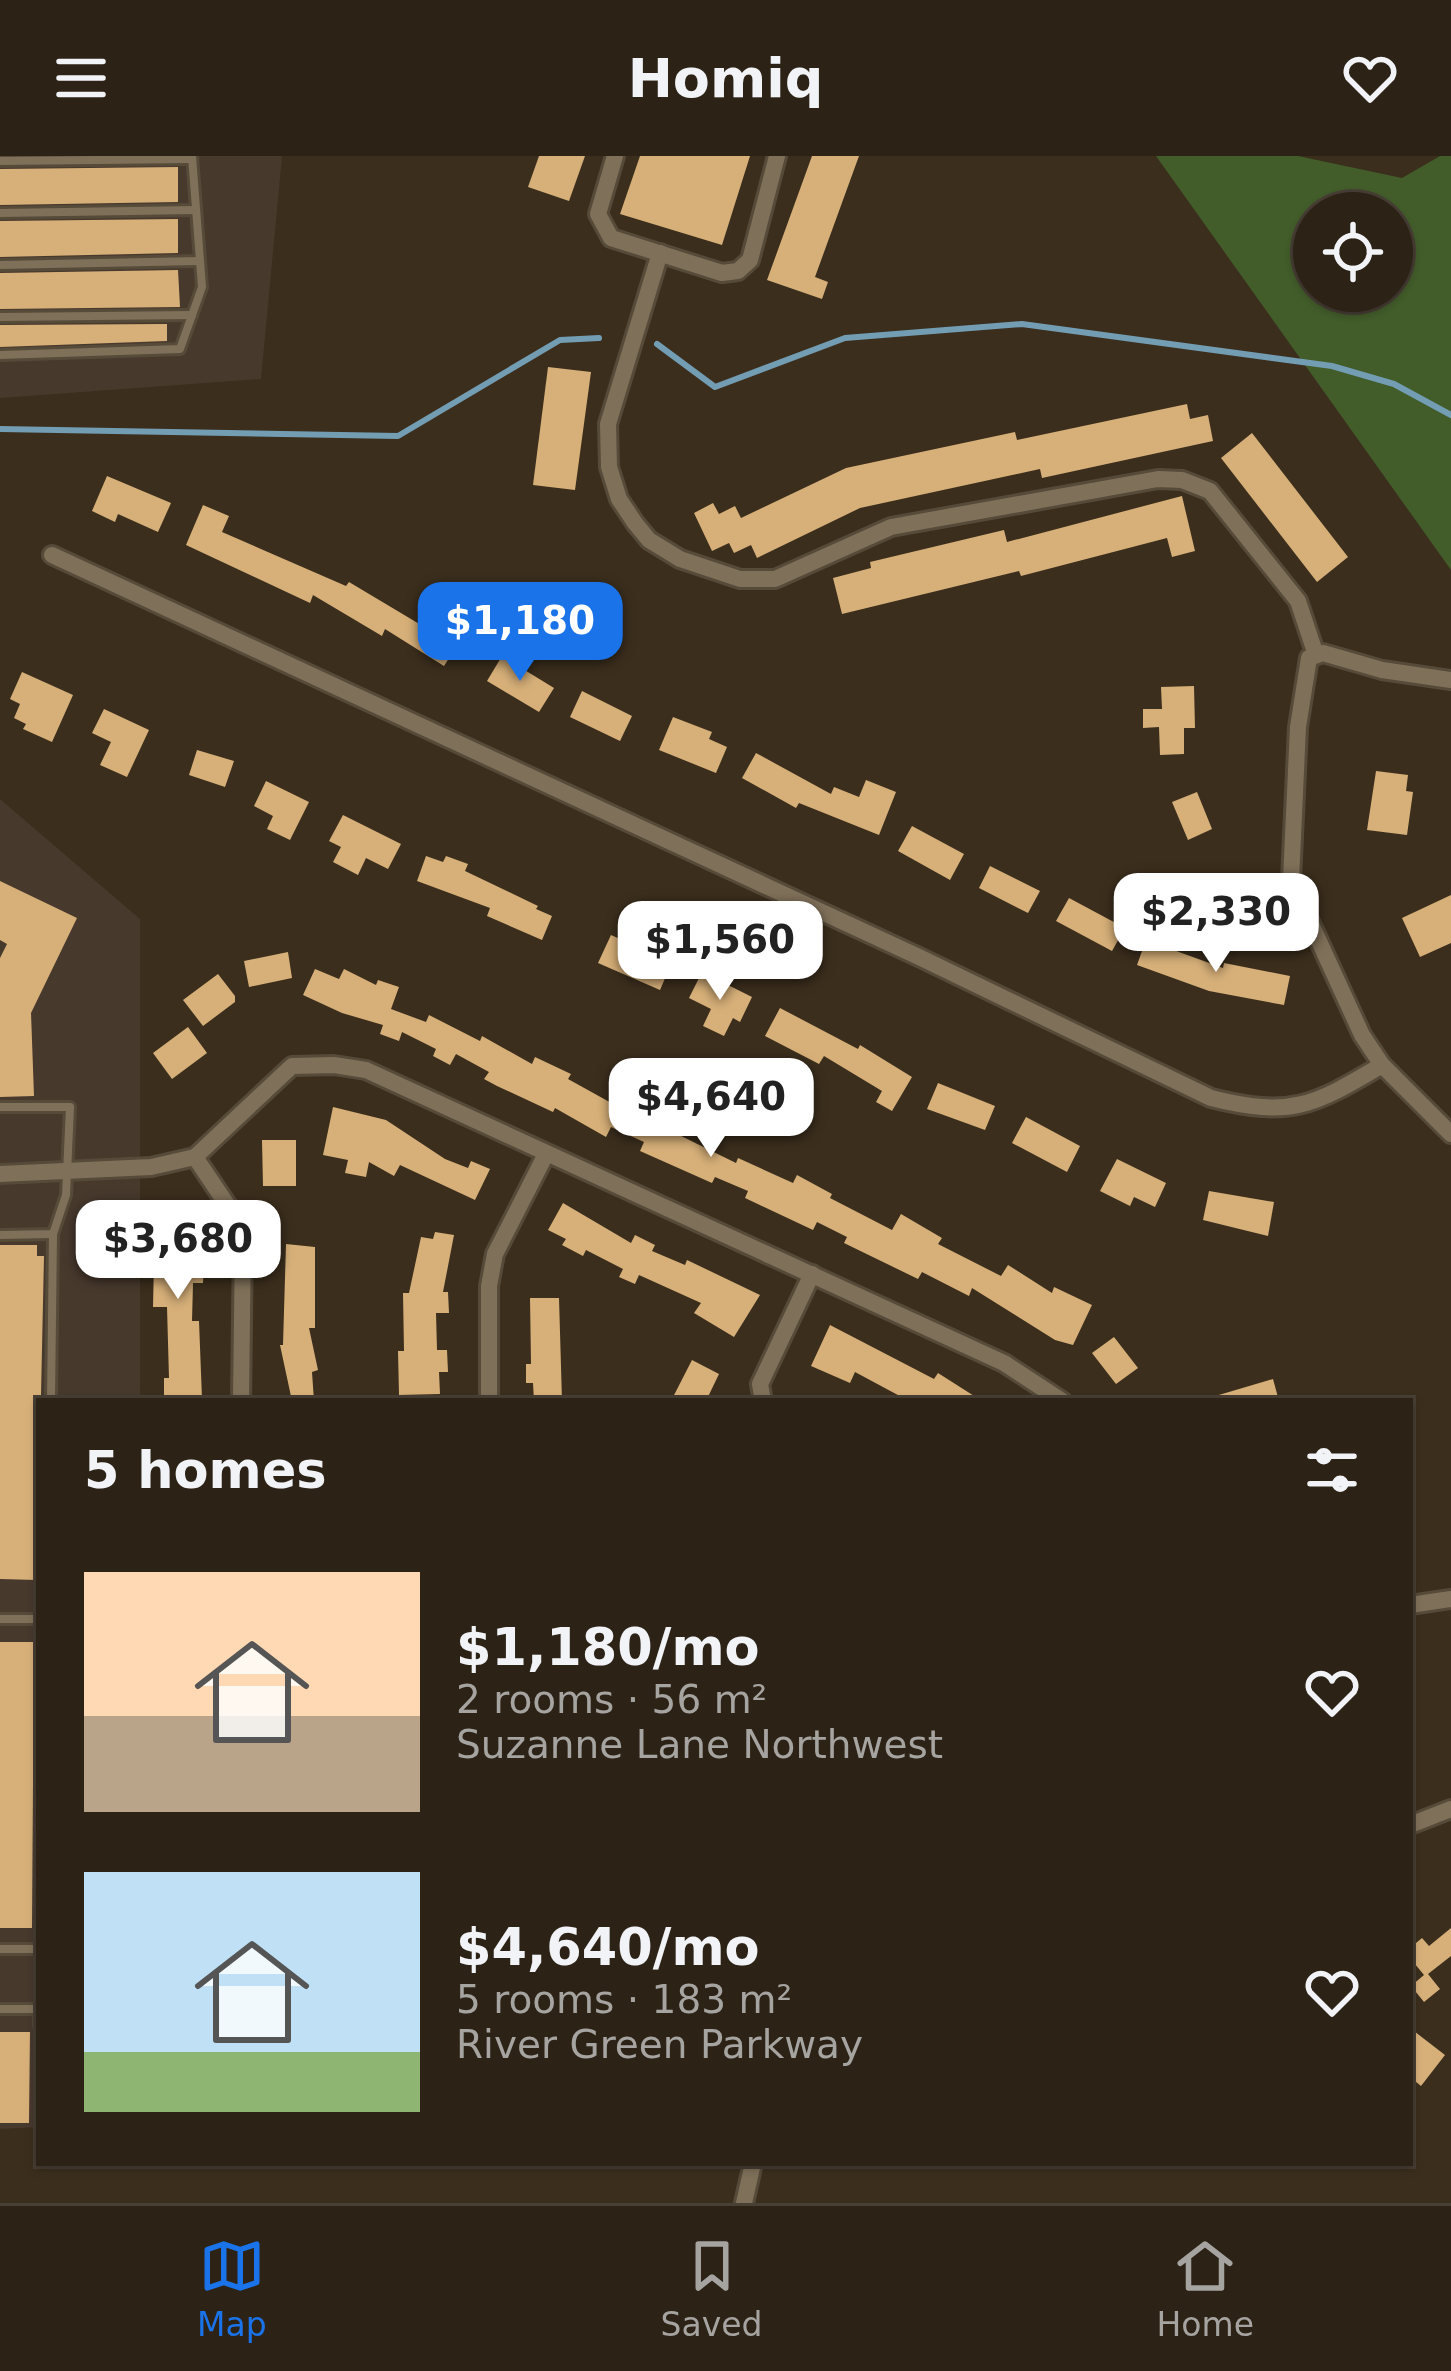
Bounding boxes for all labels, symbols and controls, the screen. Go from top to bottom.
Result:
icon: menu [48,45,114,111]
icon: heart [1337,45,1403,111]
text: Homiq [628,47,823,110]
map controls [1293,192,1413,312]
button: locate [1293,192,1413,312]
pin: $1,180 [422,582,618,684]
text: $1,180 [445,598,595,643]
pin: $2,330 [1118,873,1314,975]
text: $2,330 [1141,889,1291,934]
pin: $1,560 [622,901,818,1003]
text: $1,560 [645,917,795,962]
pin: $4,640 [613,1058,809,1160]
text: $4,640 [636,1074,786,1119]
pin: $3,680 [80,1200,276,1302]
text: $3,680 [103,1216,253,1261]
icon: filters [1299,1437,1365,1503]
text: 5 homes [84,1441,327,1500]
text: $1,180/mo [456,1618,760,1677]
icon: home [180,1620,324,1764]
icon: heart [1299,1659,1365,1725]
text: 2 rooms · 56 m² [456,1677,767,1722]
text: Suzanne Lane Northwest [456,1722,943,1767]
text: $4,640/mo [456,1918,760,1977]
icon: home [180,1920,324,2064]
icon: heart [1299,1959,1365,2025]
text: 5 rooms · 183 m² [456,1977,792,2022]
text: River Green Parkway [456,2022,863,2067]
tab: Map [197,2233,267,2344]
tab: Saved [661,2233,763,2344]
tab: Home [1157,2233,1254,2344]

